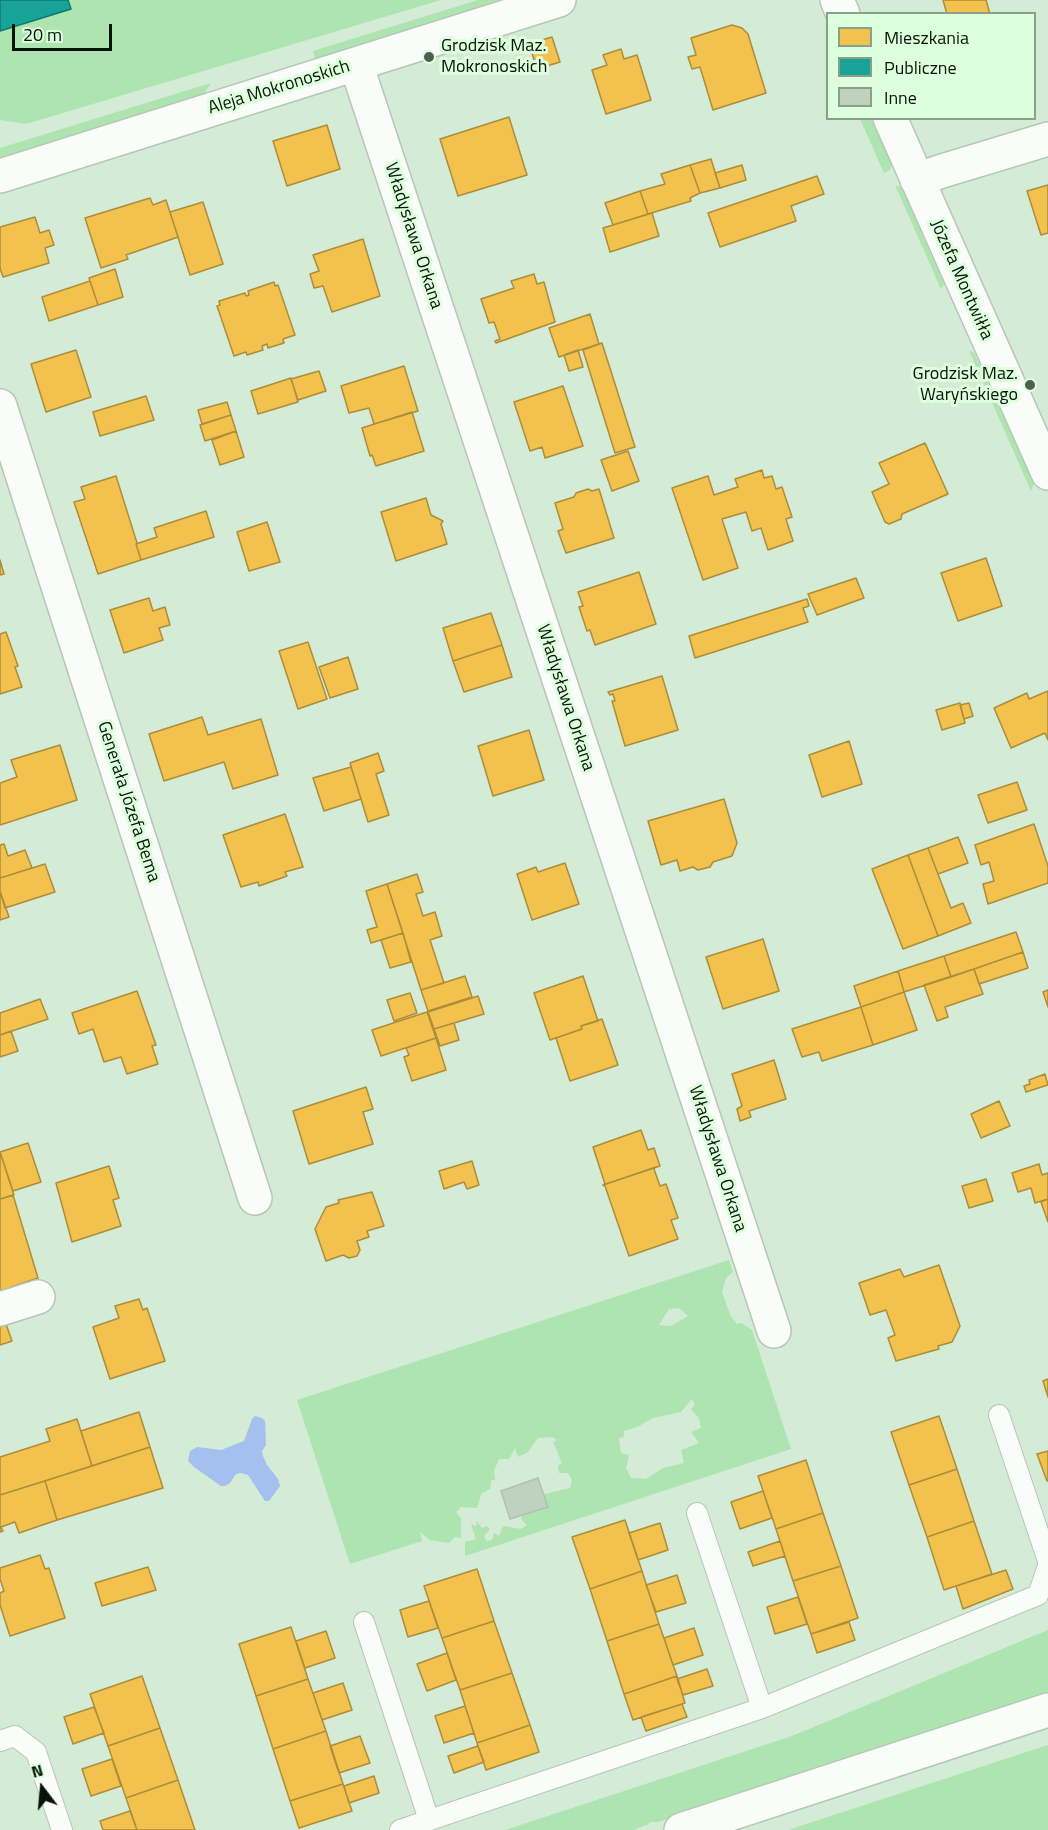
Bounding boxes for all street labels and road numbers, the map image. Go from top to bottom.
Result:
street label: Aleja Mokronoskich [205,56,353,120]
street label: Władysława Orkana [379,160,447,312]
street label: Józefa Montwiłła [925,217,997,343]
street label: Władysława Orkana [531,622,599,774]
street label: Generała Józefa Bema [92,719,164,885]
street label: Władysława Orkana [683,1083,751,1235]

